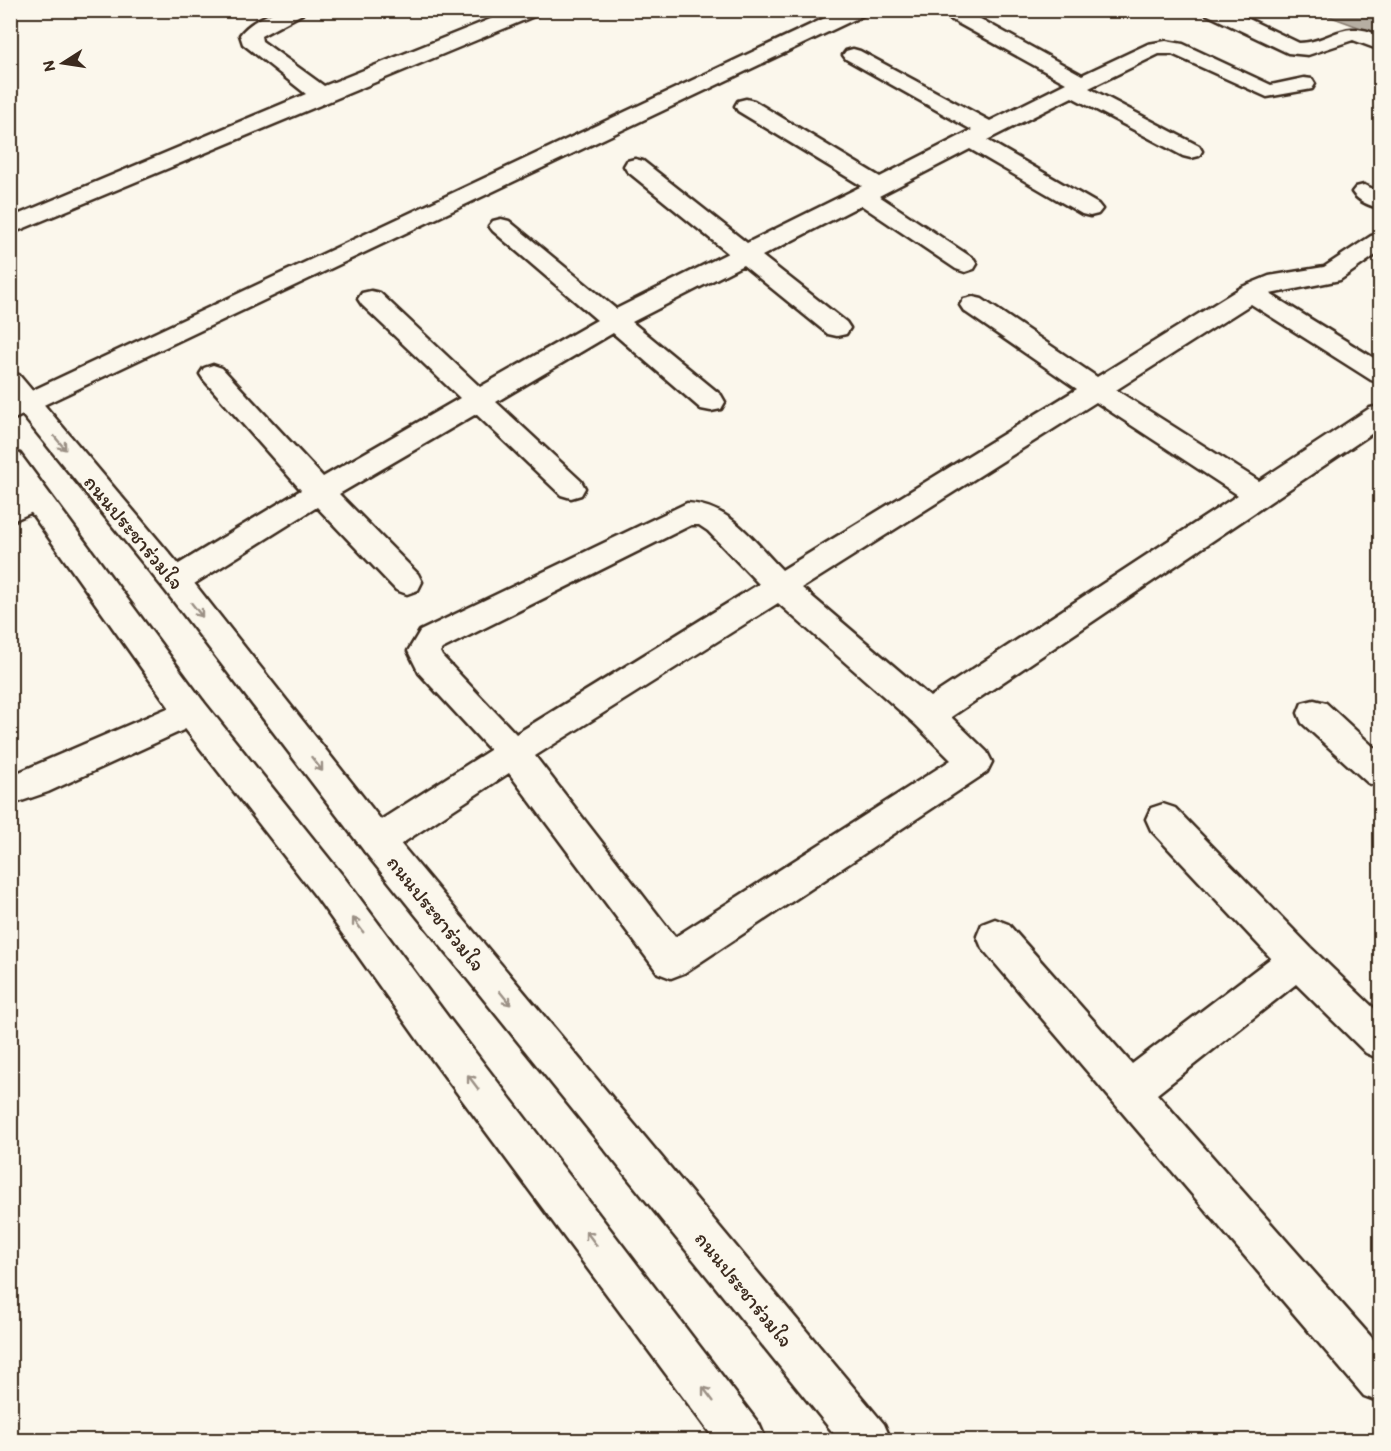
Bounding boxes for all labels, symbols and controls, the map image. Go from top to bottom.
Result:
north arrow [33,33,93,93]
text: N [38,59,59,73]
one-way arrow [53,435,67,450]
street label: ถนนประชาร่วมใจ [79,470,189,594]
one-way arrow [191,602,204,618]
one-way arrow [310,756,323,772]
street label: ถนนประชาร่วมใจ [382,850,490,976]
one-way arrow [352,917,364,933]
one-way arrow [498,990,511,1006]
one-way arrow [467,1074,480,1090]
street label: ถนนประชาร่วมใจ [690,1226,798,1352]
one-way arrow [584,1230,597,1246]
one-way arrow [701,1386,714,1402]

